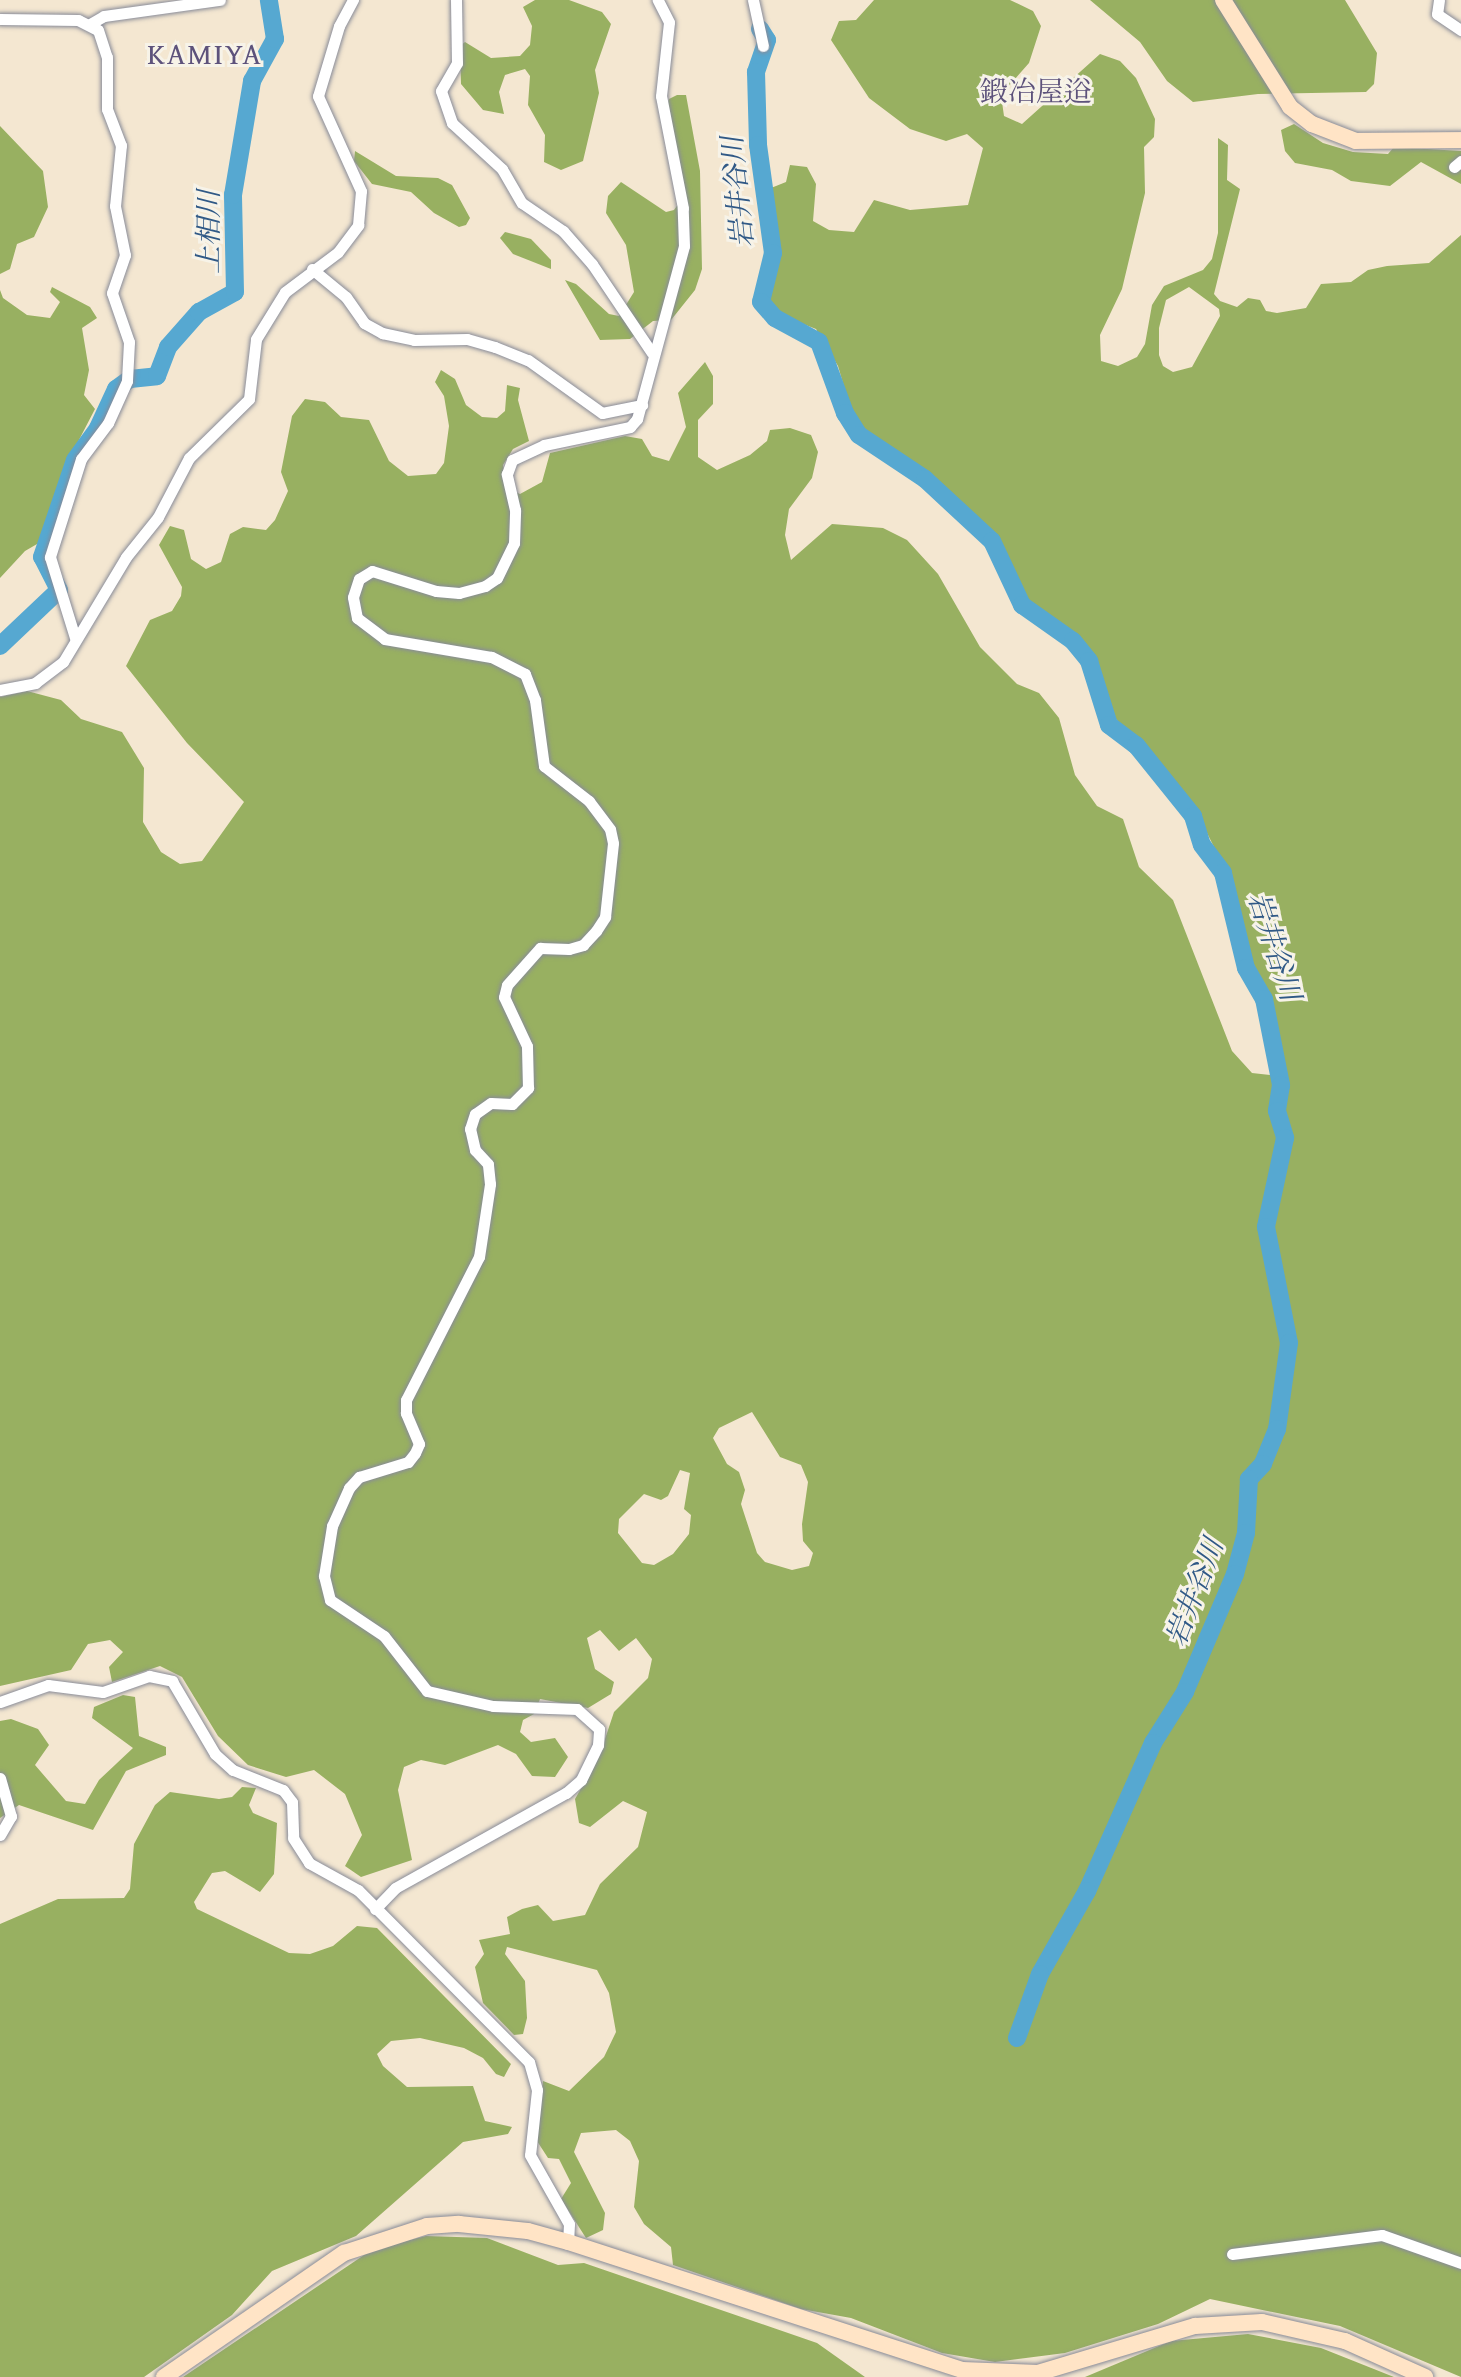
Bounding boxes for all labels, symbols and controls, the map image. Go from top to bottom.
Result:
district label: KAMIYA [147,35,263,71]
district label: 鍛冶屋逧 [980,74,1092,108]
water label: 岩井谷川 [714,135,760,249]
water label: 上相川 [191,190,225,274]
water label: 岩井谷川 [1242,888,1308,1004]
water label: 岩井谷川 [1158,1534,1230,1650]

